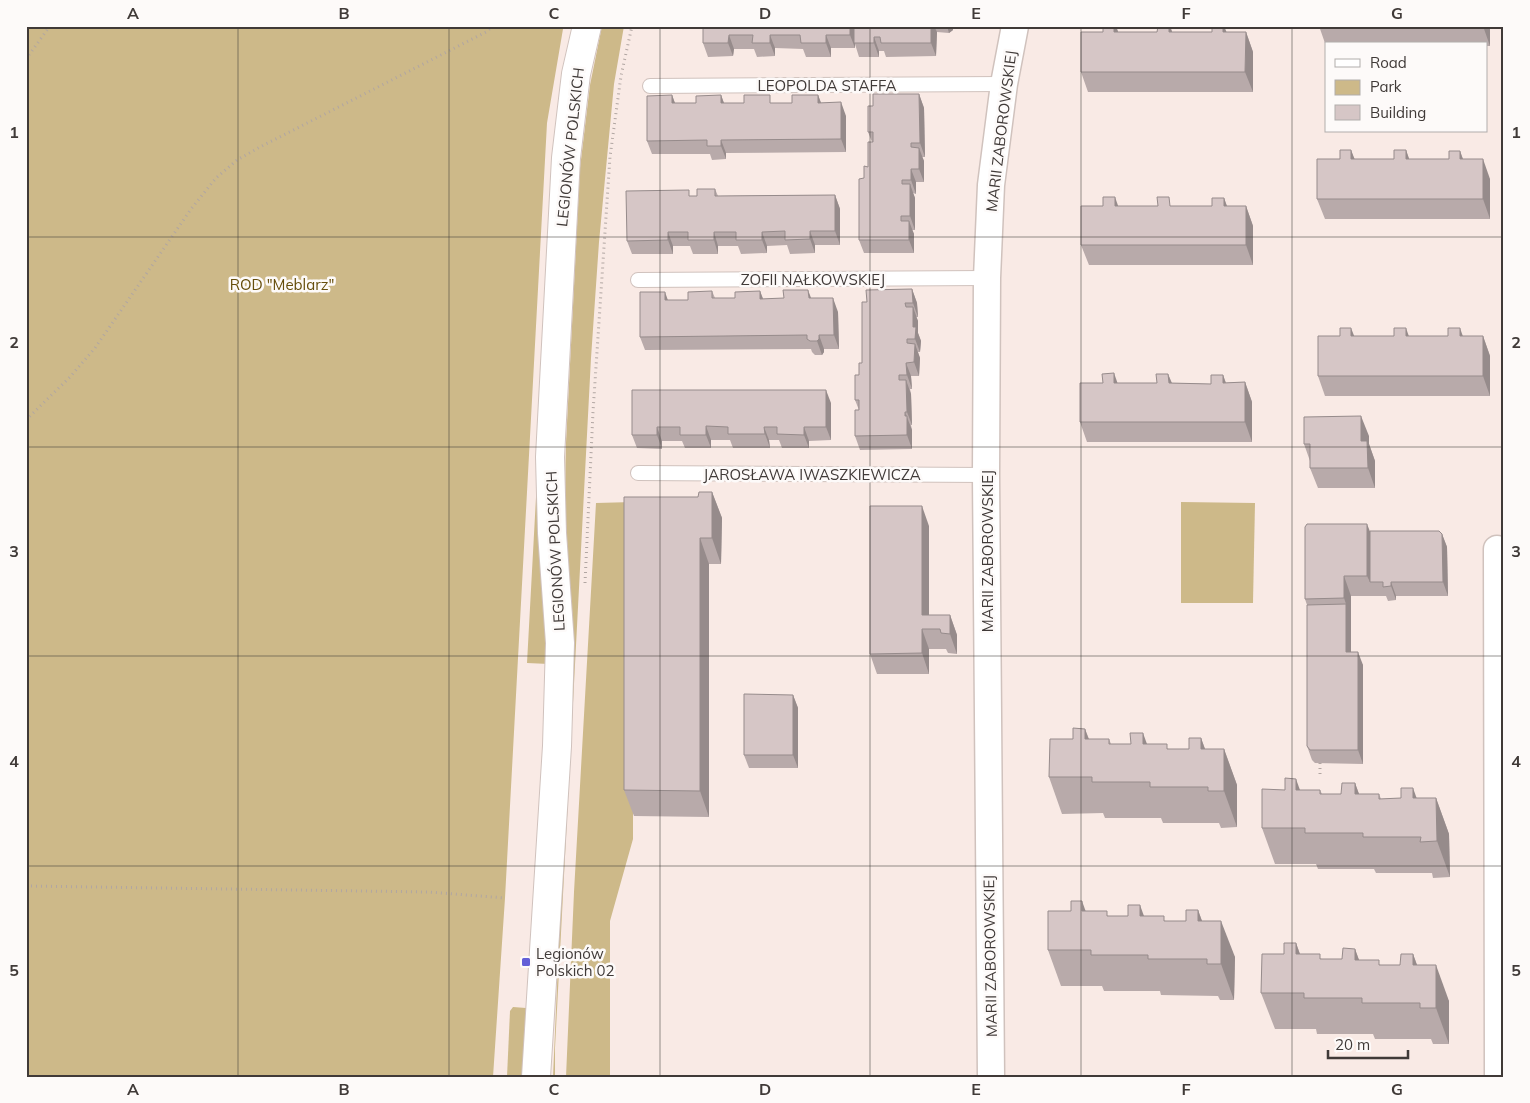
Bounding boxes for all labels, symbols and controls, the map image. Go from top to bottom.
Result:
text: A [127,3,139,23]
text: B [338,3,350,23]
text: C [549,3,560,23]
text: D [759,3,771,23]
text: E [971,3,981,23]
text: F [1181,3,1191,23]
text: G [1391,3,1403,23]
legend [1325,42,1488,132]
street label: MARII ZABOROWSKIEJ [982,49,1020,213]
text: Road [1370,53,1407,72]
street label: LEGIONÓW POLSKICH [552,66,588,228]
street label: LEOPOLDA STAFFA [758,76,896,95]
text: Park [1370,77,1402,96]
text: Building [1370,103,1426,122]
text: 1 [9,122,19,142]
text: 1 [1511,122,1521,142]
street label: ZOFII NAŁKOWSKIEJ [741,270,885,289]
park label: ROD "Meblarz" [230,275,334,294]
text: 2 [9,332,19,352]
text: 2 [1511,332,1521,352]
street label: JAROSŁAWA IWASZKIEWICZA [703,465,921,484]
street label: MARII ZABOROWSKIEJ [978,470,997,632]
street label: LEGIONÓW POLSKICH [541,471,569,631]
text: 3 [9,541,19,561]
text: 3 [1511,541,1521,561]
text: 4 [9,751,19,771]
text: 4 [1511,751,1521,771]
street label: MARII ZABOROWSKIEJ [979,875,1001,1037]
place label: Legionów Polskich 02 [536,944,614,980]
marker: Legionów Polskich 02 [520,956,532,968]
text: 5 [9,960,19,980]
text: 5 [1511,960,1521,980]
scale bar [1328,1028,1408,1060]
text: 20 m [1335,1035,1370,1054]
text: A [127,1079,139,1099]
text: B [338,1079,350,1099]
text: C [549,1079,560,1099]
text: D [759,1079,771,1099]
text: E [971,1079,981,1099]
text: F [1181,1079,1191,1099]
text: G [1391,1079,1403,1099]

